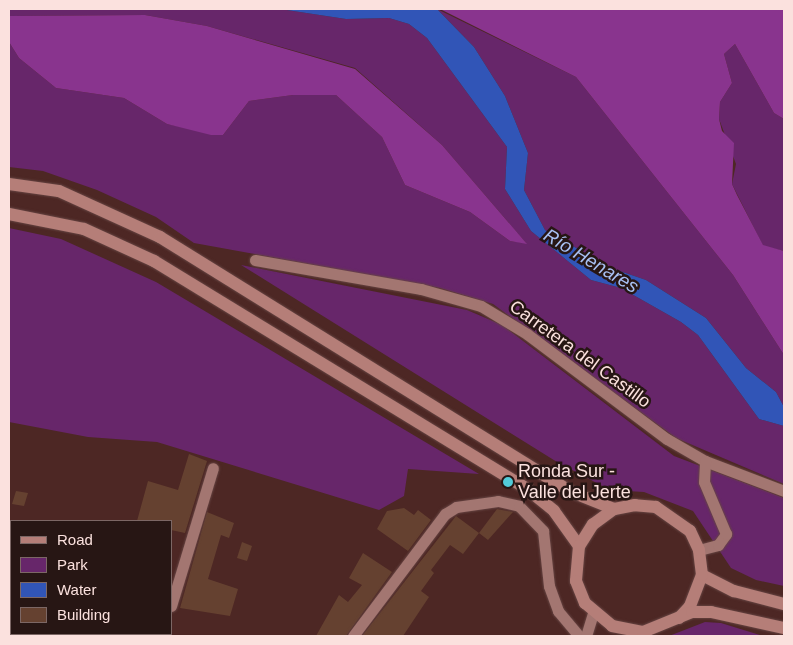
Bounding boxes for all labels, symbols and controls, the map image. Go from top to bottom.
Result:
water label: Río Henares [539,224,643,298]
street label: Carretera del Castillo [505,296,655,412]
place label: Ronda Sur - Valle del Jerte [518,461,631,504]
marker: Ronda Sur - Valle del Jerte [502,476,514,488]
legend [10,520,172,635]
text: Road [57,531,93,548]
text: Park [57,556,88,573]
text: Water [57,581,96,598]
text: Building [57,606,110,623]

